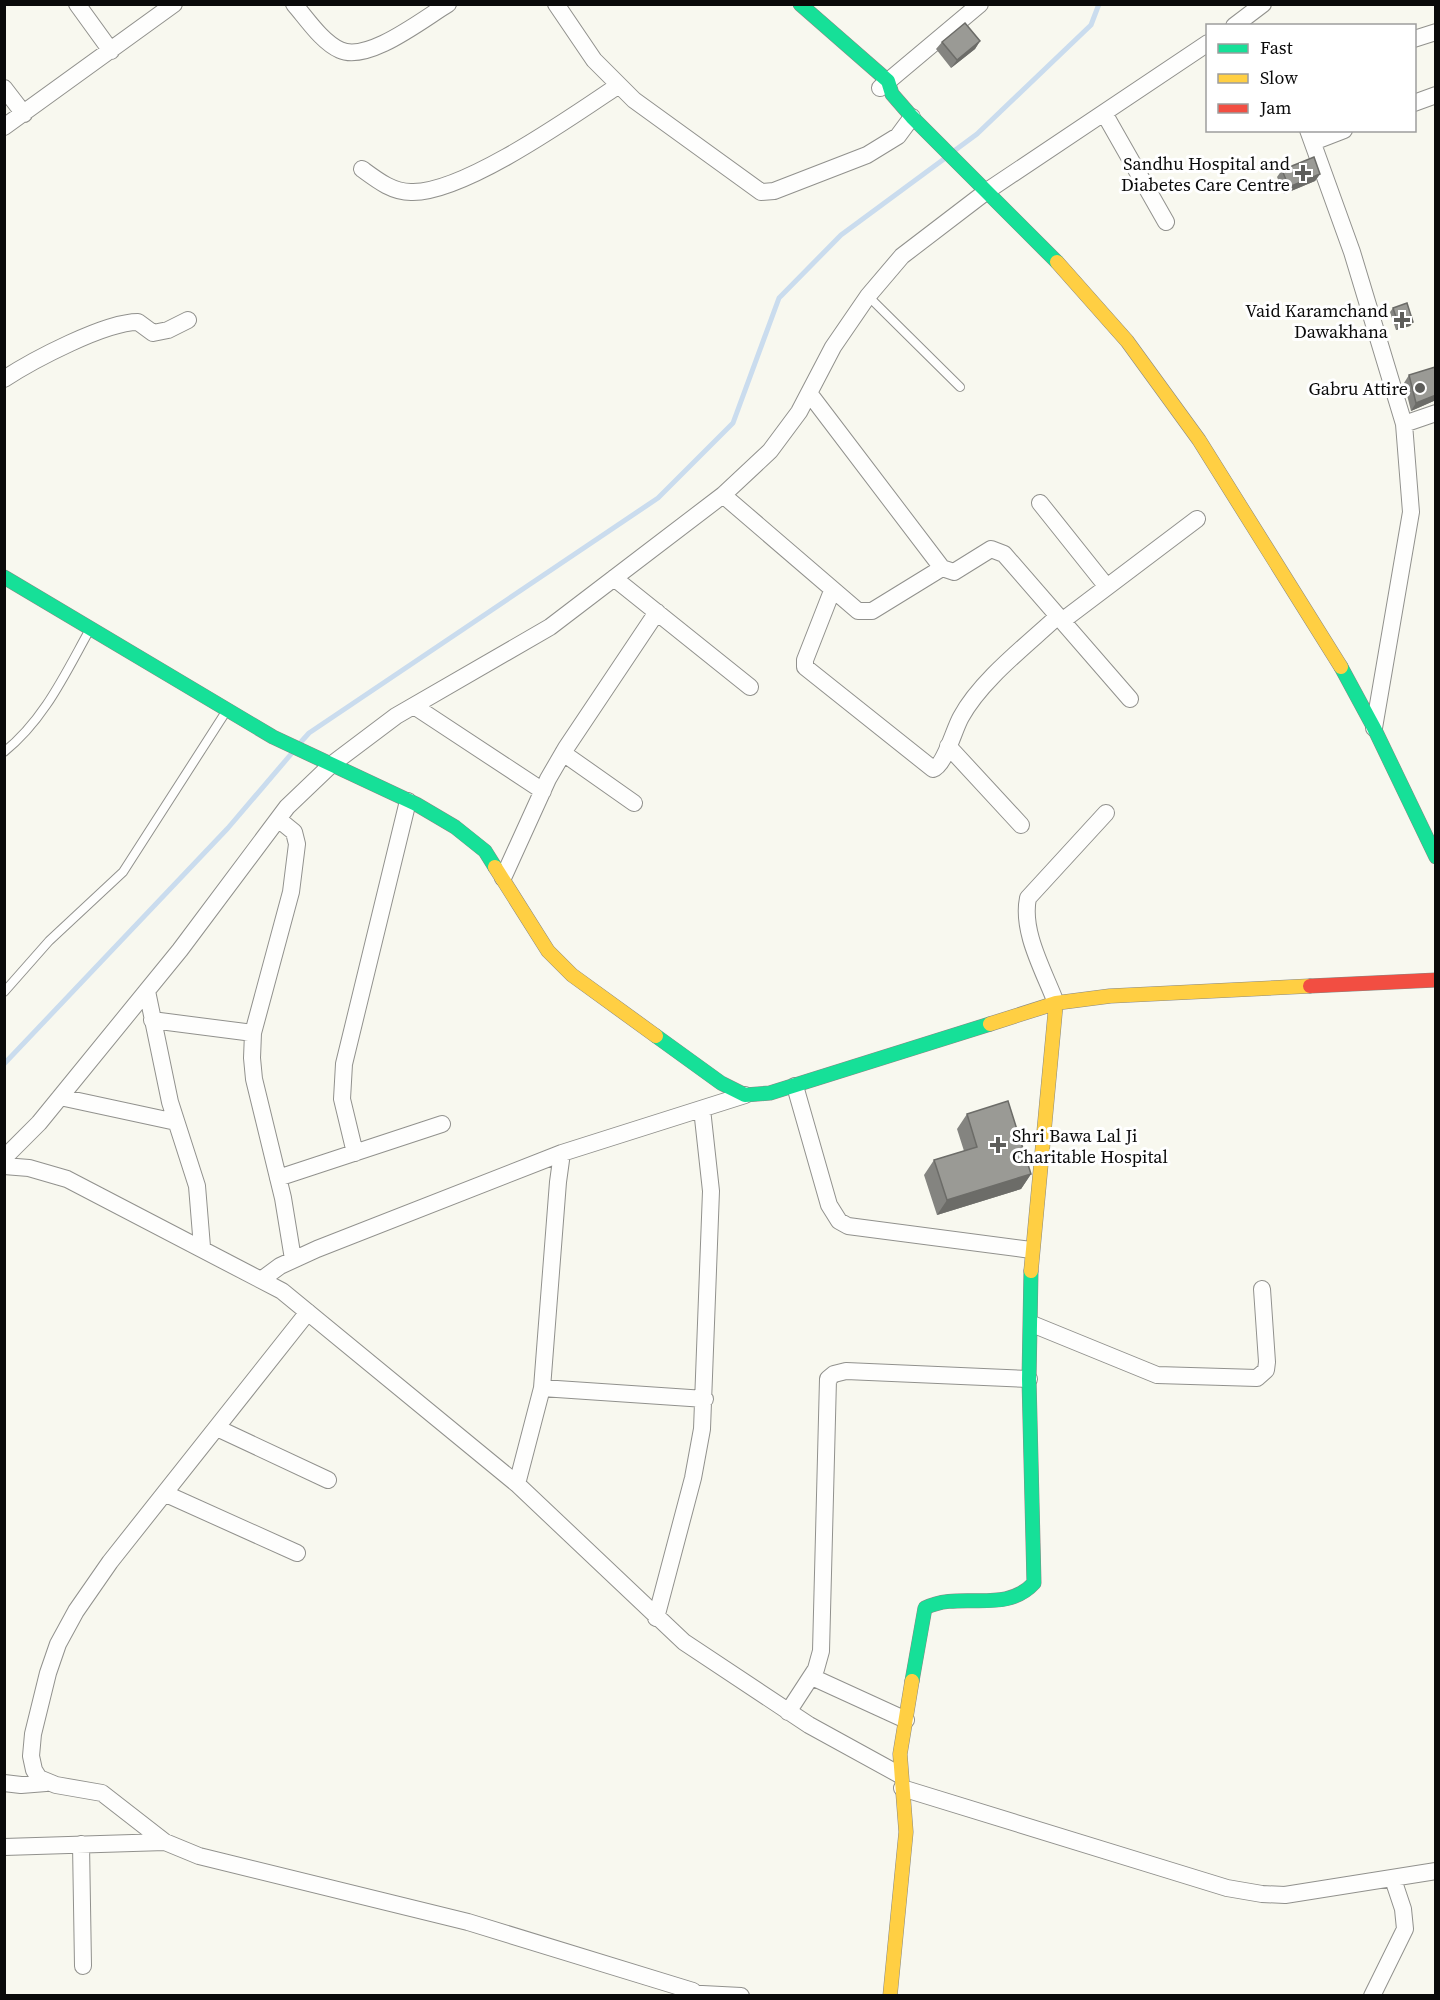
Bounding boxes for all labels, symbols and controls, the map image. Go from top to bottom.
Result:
legend [1206,24,1416,132]
text: Fast [1260,35,1293,60]
text: Slow [1260,65,1298,90]
text: Jam [1259,95,1292,120]
place label: Sandhu Hospital and Diabetes Care Centre [1121,151,1290,197]
marker: Sandhu Hospital and Diabetes Care Centre [1294,164,1312,182]
place label: Vaid Karamchand Dawakhana [1245,298,1389,344]
marker: Vaid Karamchand Dawakhana [1393,311,1411,329]
place label: Gabru Attire [1308,376,1408,401]
marker: Gabru Attire [1413,381,1427,395]
place label: Shri Bawa Lal Ji Charitable Hospital [1012,1123,1168,1169]
marker: Shri Bawa Lal Ji Charitable Hospital [989,1136,1007,1154]

